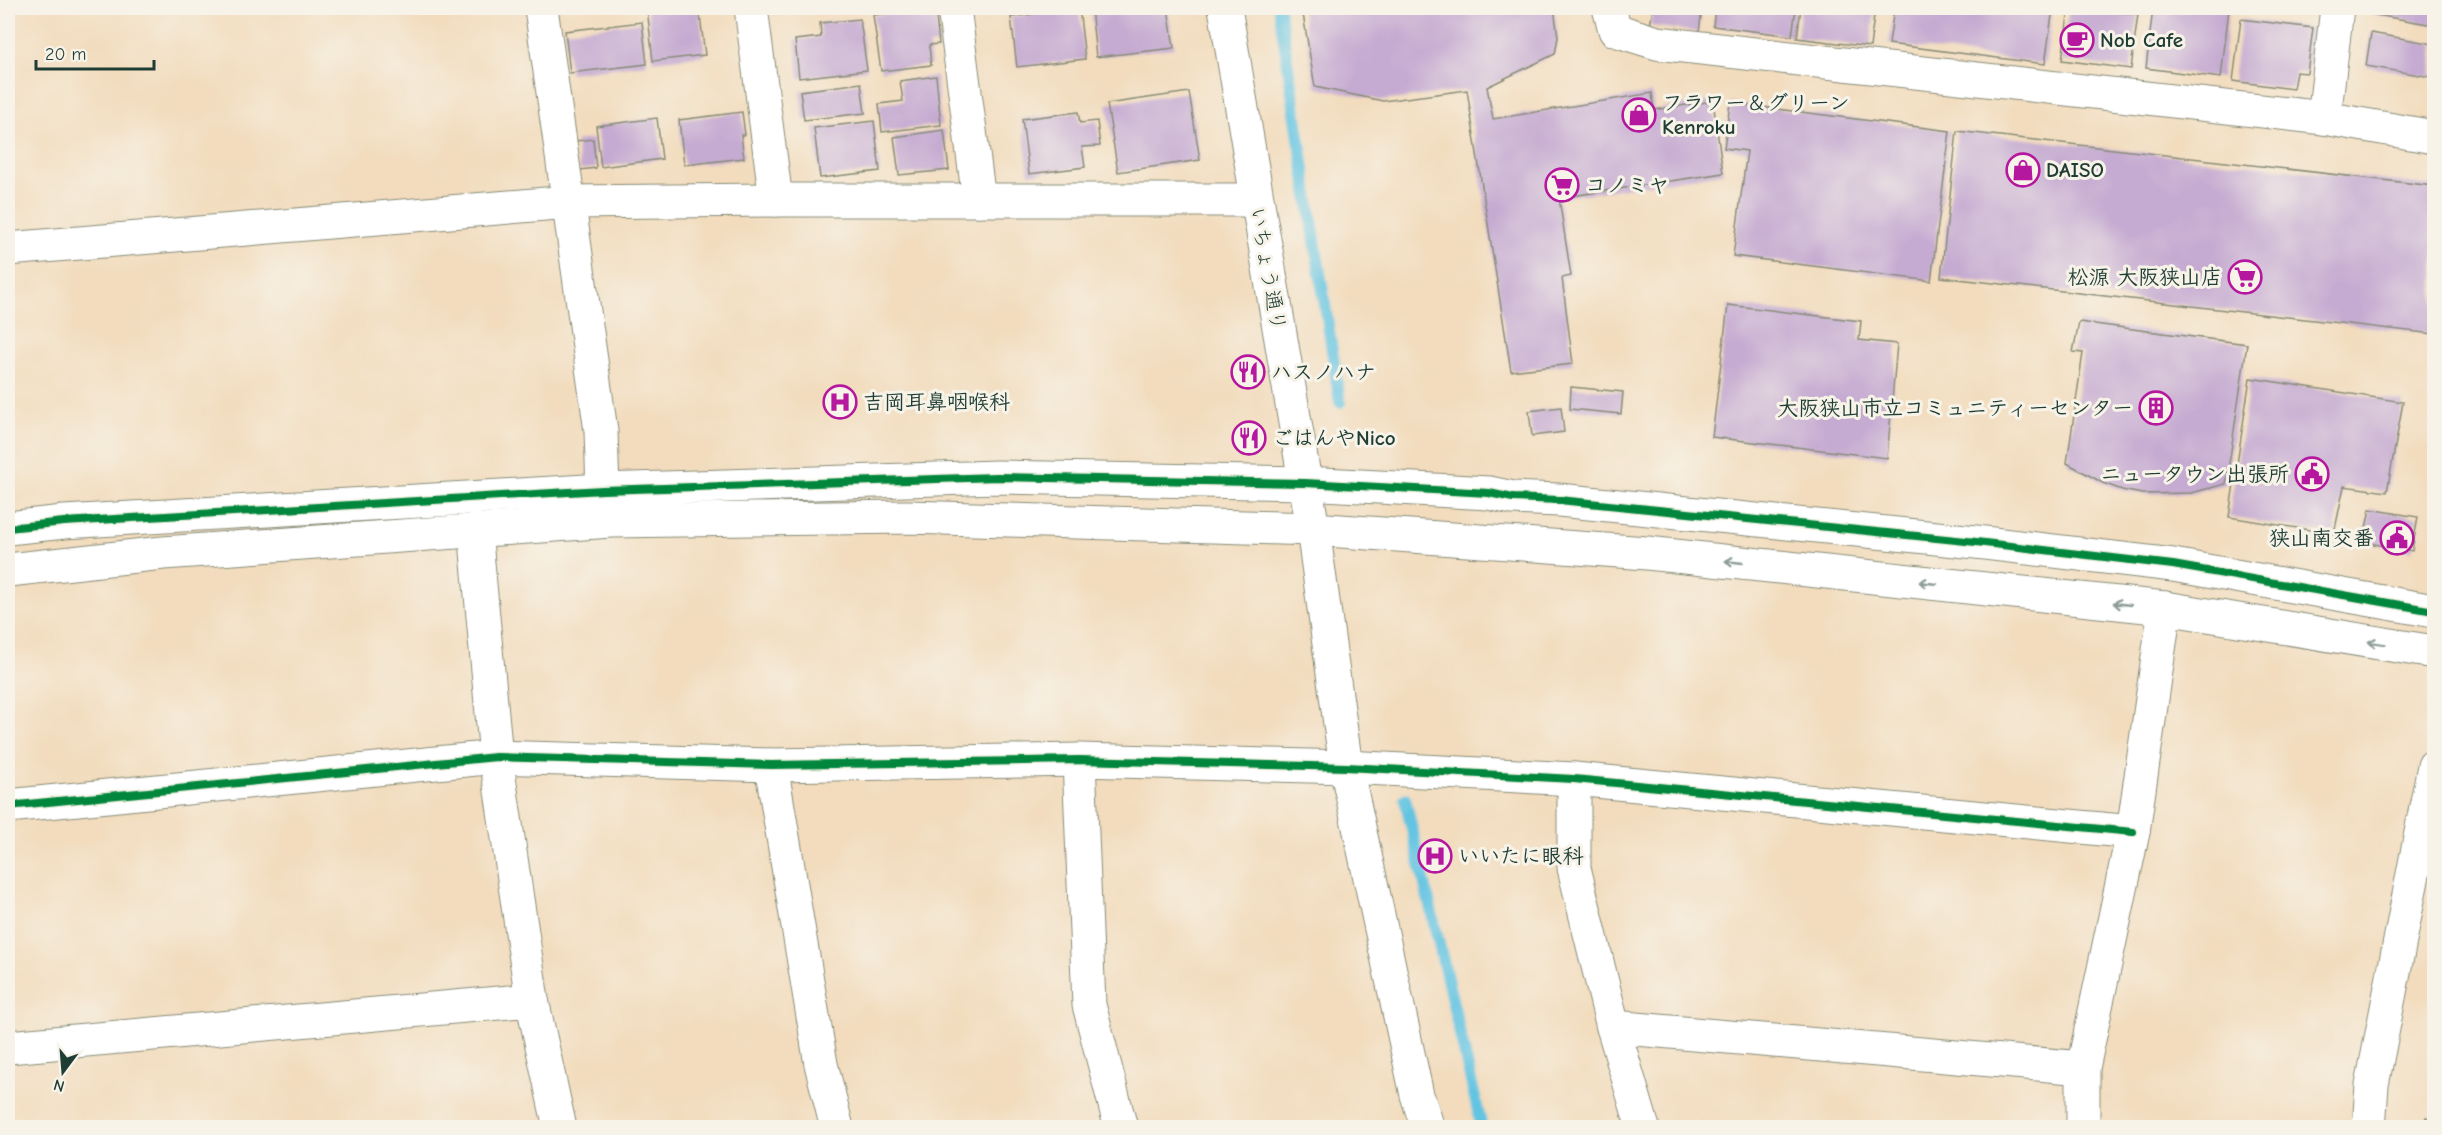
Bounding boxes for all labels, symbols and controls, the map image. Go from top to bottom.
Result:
cafe icon: Nob Cafe [2059,22,2095,58]
place label: Nob Cafe [2100,28,2183,52]
scale bar [36,33,154,71]
text: 20 m [45,44,86,65]
place label: フラワー＆グリーン Kenroku [1662,91,1850,139]
shop icon: フラワー＆グリーン Kenroku [1621,97,1657,133]
shop icon: DAISO [2005,152,2041,188]
place label: DAISO [2046,158,2104,182]
supermarket icon: コノミヤ [1544,167,1580,203]
place label: コノミヤ [1585,173,1669,197]
street label: いちょう通り [1245,205,1291,333]
supermarket icon: 松源 大阪狭山店 [2227,259,2263,295]
place label: 松源 大阪狭山店 [2068,265,2222,289]
restaurant icon: ハスノハナ [1230,354,1266,390]
place label: ハスノハナ [1271,360,1376,384]
hospital icon: 吉岡耳鼻咽喉科 [822,384,858,420]
place label: 吉岡耳鼻咽喉科 [863,390,1010,414]
building icon: 大阪狭山市立コミュニティーセンター [2138,390,2174,426]
place label: 大阪狭山市立コミュニティーセンター [1777,396,2133,420]
restaurant icon: ごはんやNico [1231,420,1267,456]
place label: ごはんやNico [1272,426,1396,450]
public building icon: ニュータウン出張所 [2294,456,2330,492]
place label: ニュータウン出張所 [2100,462,2289,486]
public building icon: 狭山南交番 [2379,520,2415,556]
place label: 狭山南交番 [2269,526,2374,550]
one-way arrow [1725,556,1744,567]
one-way arrow [1918,577,1938,588]
one-way arrow [2112,598,2132,609]
one-way arrow [2367,637,2387,648]
hospital icon: いいたに眼科 [1417,838,1453,874]
place label: いいたに眼科 [1458,844,1584,868]
north arrow [33,1042,93,1102]
text: N [52,1075,67,1096]

